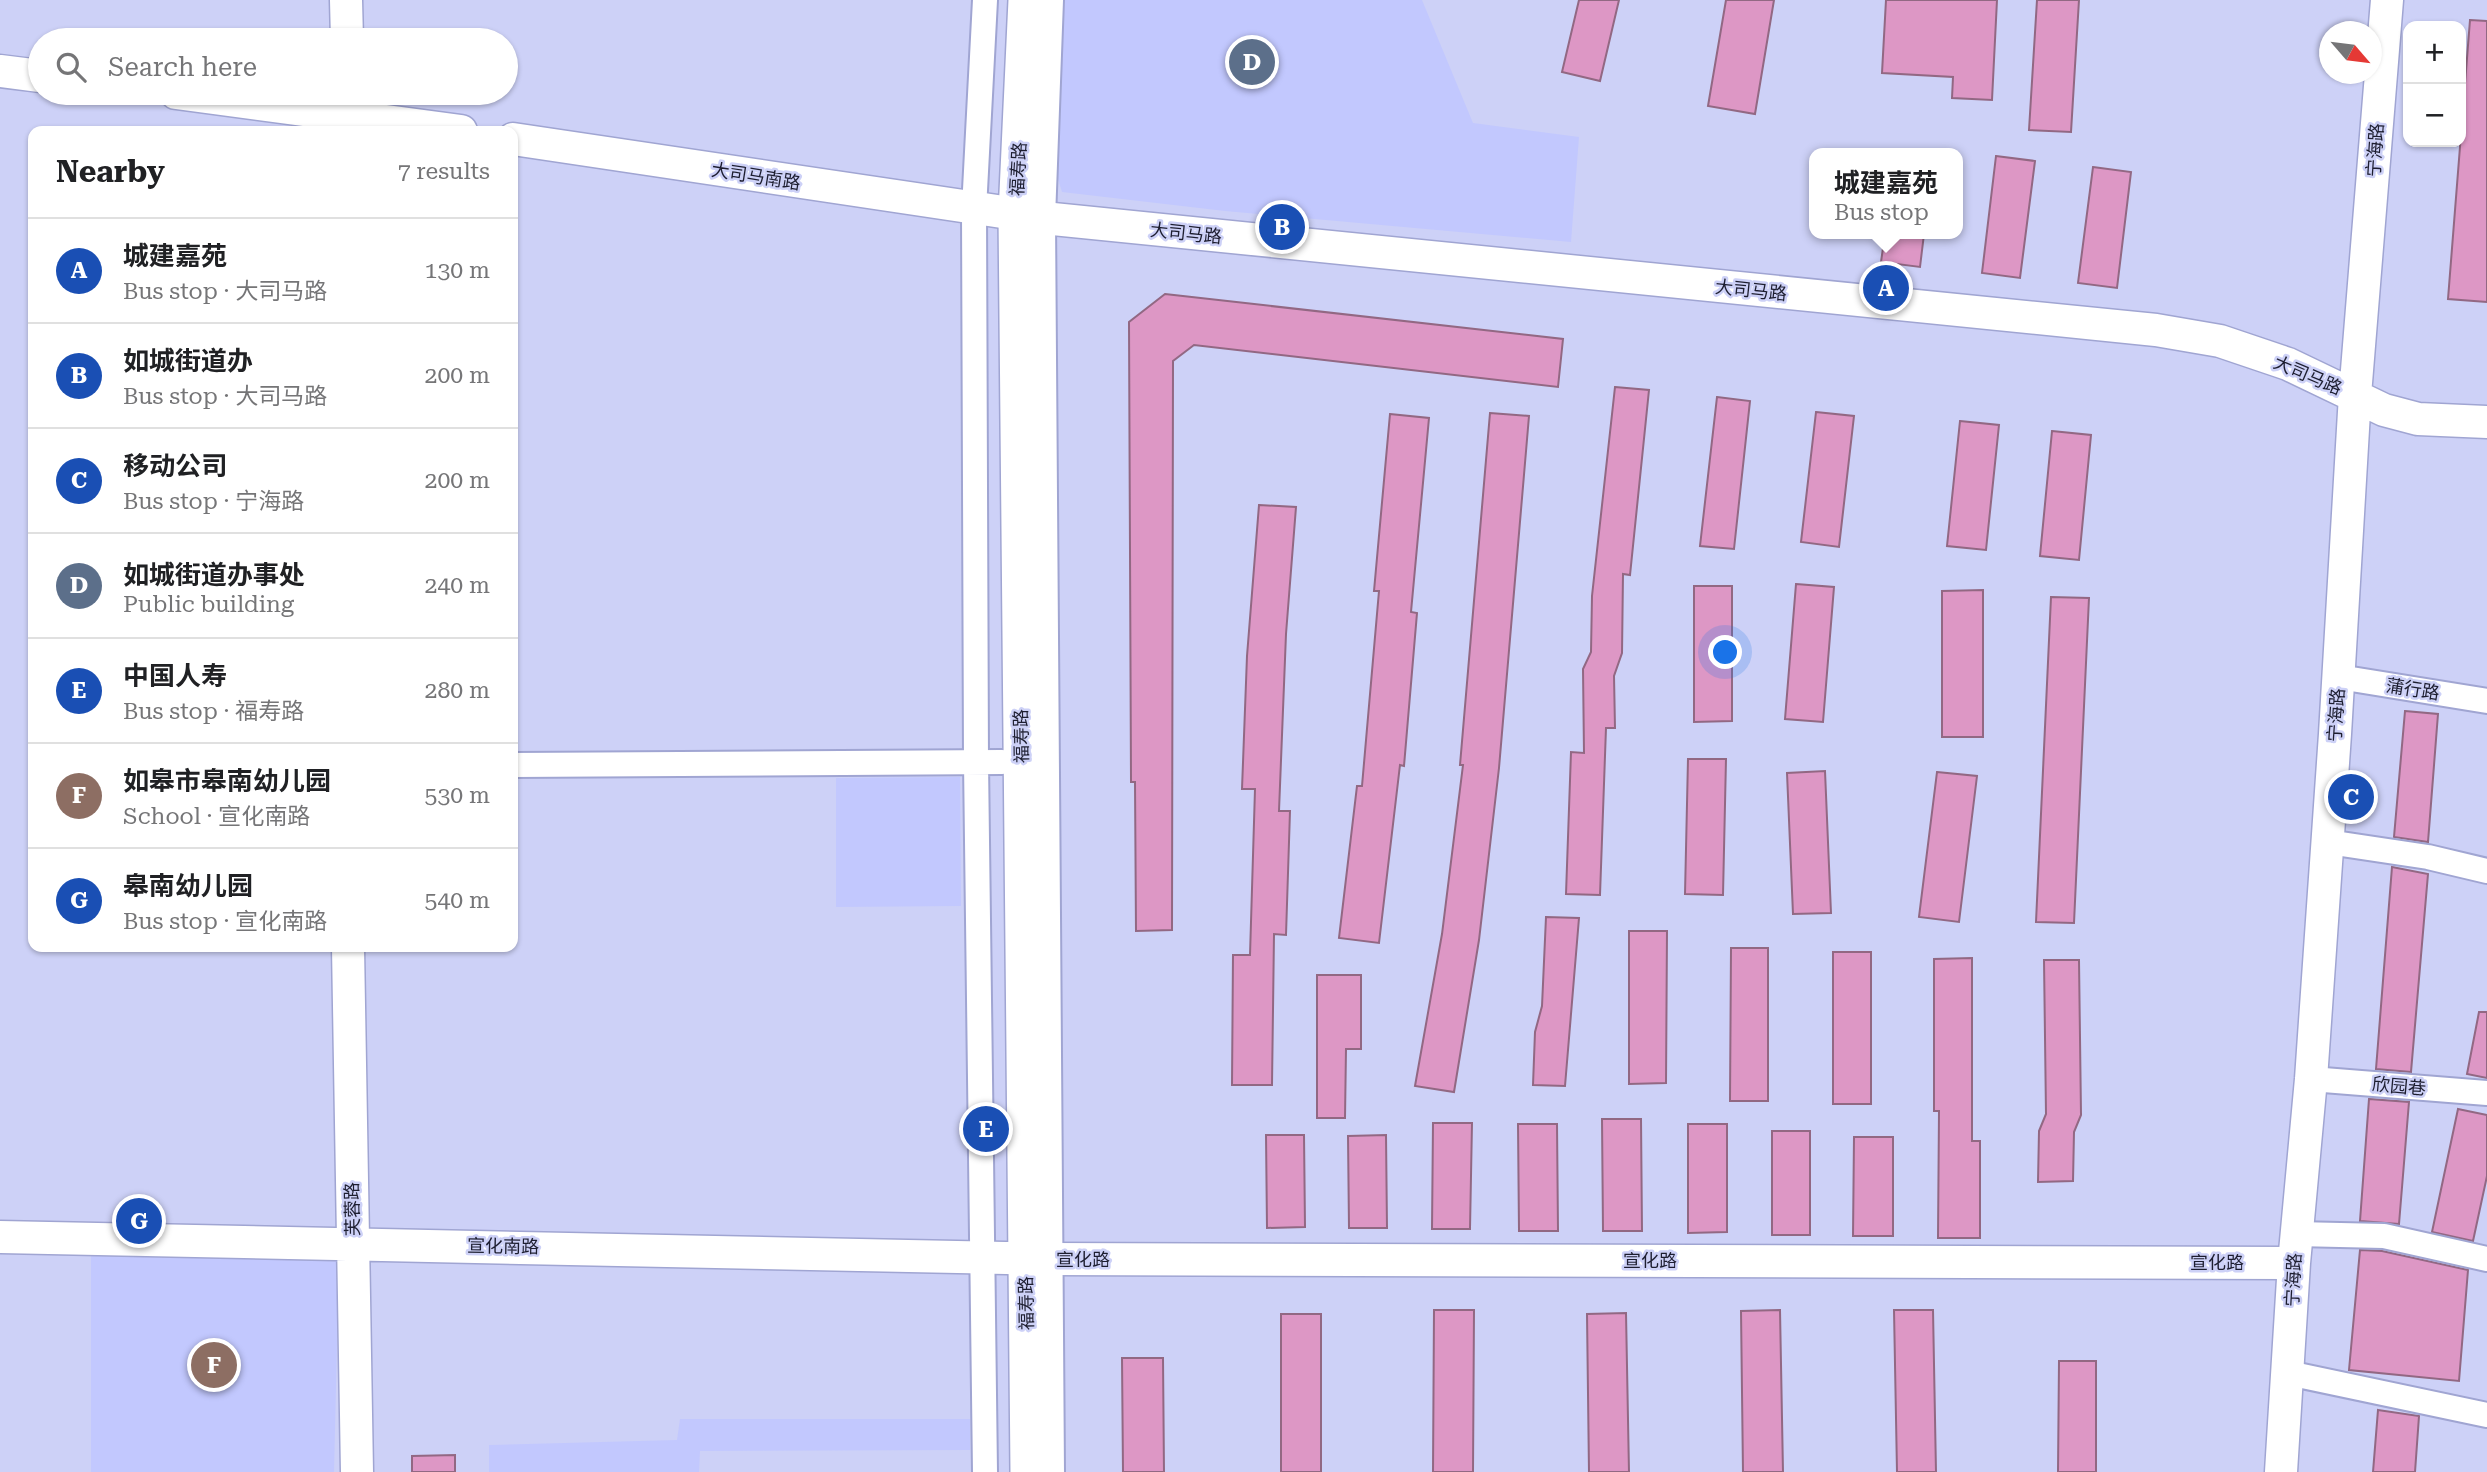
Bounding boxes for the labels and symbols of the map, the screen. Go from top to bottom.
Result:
north arrow [2319,21,2382,84]
pin: D [1229,36,1275,88]
street label: 宁海路 [2363,122,2387,178]
street label: 福寿路 [1006,141,1030,197]
street label: 大司马南路 [710,159,802,193]
pin: B [1259,201,1305,253]
street label: 大司马路 [1149,219,1223,247]
pin: A [1863,262,1909,314]
street label: 大司马路 [1714,276,1788,304]
street label: 大司马路 [2271,351,2345,399]
your location [1708,635,1742,669]
street label: 蒲行路 [2385,674,2441,704]
street label: 宁海路 [2324,687,2348,743]
street label: 福寿路 [1010,709,1032,763]
pin: C [2328,771,2374,823]
street label: 欣园巷 [2371,1073,2427,1099]
pin: E [963,1103,1009,1155]
street label: 芙蓉路 [341,1182,363,1236]
pin: G [116,1195,162,1247]
street label: 宣化南路 [467,1235,539,1257]
street label: 宣化路 [1056,1249,1110,1270]
street label: 宣化路 [1623,1250,1677,1271]
street label: 宣化路 [2190,1252,2244,1273]
street label: 宁海路 [2281,1252,2305,1308]
street label: 福寿路 [1015,1276,1037,1330]
pin: F [191,1339,237,1391]

